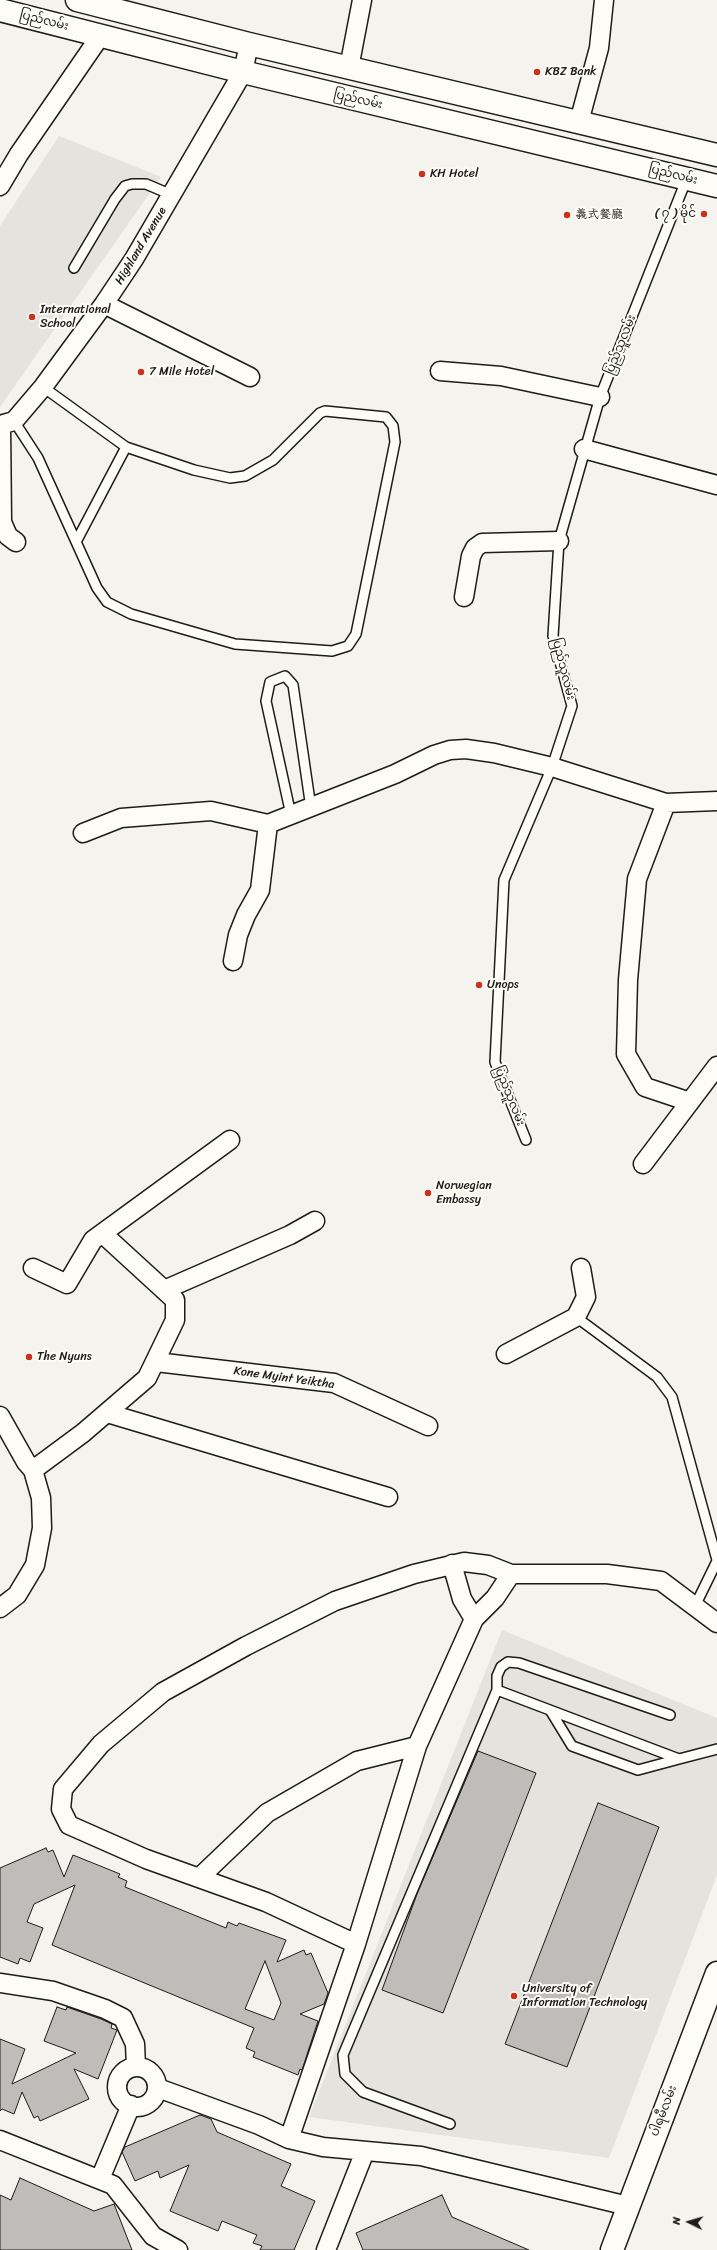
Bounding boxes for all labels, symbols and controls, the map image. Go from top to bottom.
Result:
street label: ပြည်လမ်း [18,8,70,34]
place label: KBZ Bank [545,65,596,79]
marker: KBZ Bank [532,67,542,77]
street label: ပြည်လမ်း [332,87,384,113]
street label: ပြည်လမ်း [647,162,699,188]
place label: KH Hotel [430,167,478,181]
marker: KH Hotel [417,169,427,179]
street label: Highland Avenue [112,205,170,287]
place label: ( ၇ ) မိုင် [654,207,696,221]
place label: 義式餐廳 [575,208,623,222]
marker: ( ၇ ) မိုင် [699,209,709,219]
marker: 義式餐廳 [562,210,572,220]
place label: International School [40,303,111,331]
marker: International School [27,312,37,322]
street label: ပြည်သူလမ်း [602,313,640,377]
place label: 7 Mile Hotel [149,365,214,379]
marker: 7 Mile Hotel [136,367,146,377]
street label: ပြည်သူလမ်း [548,636,578,702]
place label: Unops [487,978,519,992]
marker: Unops [474,980,484,990]
street label: ပြည်သူလမ်း [490,1064,528,1128]
place label: Norwegian Embassy [436,1179,492,1207]
marker: Norwegian Embassy [423,1188,433,1198]
place label: The Nyuns [37,1350,92,1364]
marker: The Nyuns [24,1352,34,1362]
street label: Kone Myint Yeiktha [233,1364,335,1392]
place label: University of Information Technology [522,1982,647,2010]
marker: University of Information Technology [509,1991,519,2001]
street label: ပါရမီလမ်း [648,2083,680,2139]
north arrow [669,2202,709,2242]
text: N [667,2216,686,2226]

